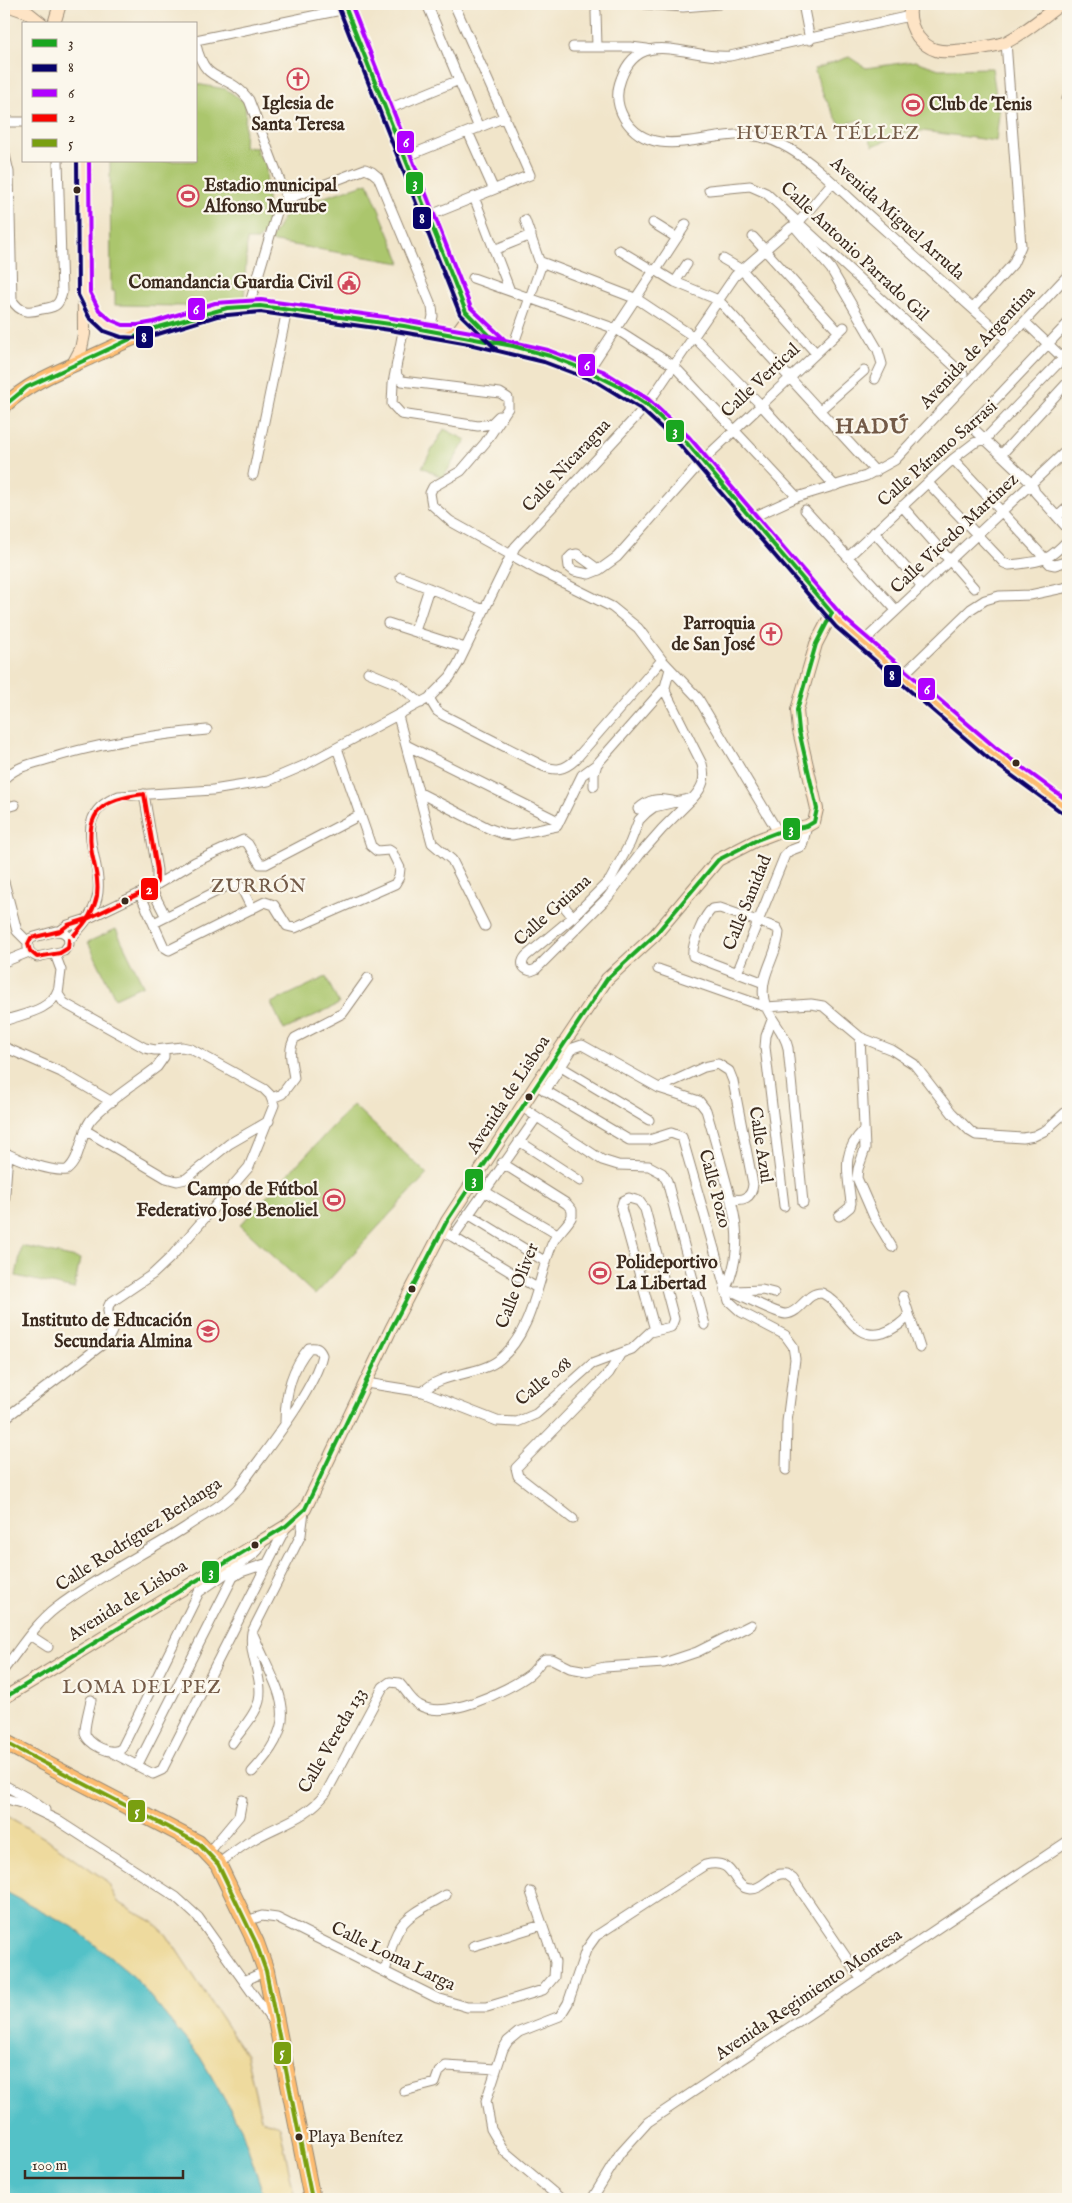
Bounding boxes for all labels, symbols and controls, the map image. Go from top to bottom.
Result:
legend [22,22,198,162]
text: 3 [68,34,74,53]
text: 8 [68,58,74,77]
church icon: Iglesia de Santa Teresa [286,67,310,91]
text: 6 [68,84,75,103]
place label: Iglesia de Santa Teresa [251,93,346,137]
sports icon: Club de Tenis [901,93,925,117]
place label: Club de Tenis [929,94,1033,117]
text: 2 [68,108,75,127]
district label: HUERTA TÉLLEZ [736,121,920,146]
line badge: 6 [396,130,415,154]
text: 5 [68,134,74,153]
text: 6 [403,134,410,152]
street label: Avenida Miguel Arruda [824,152,969,286]
line badge: 3 [405,171,424,195]
place label: Estadio municipal Alfonso Murube [203,175,338,219]
text: 3 [412,175,418,193]
street label: Calle Antonio Parrado Gil [775,177,933,327]
sports icon: Estadio municipal Alfonso Murube [176,184,200,208]
unlabelled marker [72,185,82,195]
line badge: 8 [412,206,432,230]
text: 8 [419,210,425,228]
public building icon: Comandancia Guardia Civil [337,271,361,295]
place label: Comandancia Guardia Civil [129,272,334,295]
street label: Avenida de Argentina [914,281,1041,415]
line badge: 6 [187,297,206,321]
text: 6 [193,301,200,319]
line badge: 8 [135,325,154,349]
text: 8 [141,329,147,347]
street label: Calle Vertical [717,339,805,423]
line badge: 6 [577,353,596,377]
text: 6 [584,357,591,375]
street label: Calle Páramo Sarrasi [873,395,1003,512]
district label: HADÚ [835,413,909,441]
street label: Calle Nicaragua [518,414,616,518]
line badge: 3 [665,419,685,443]
text: 3 [672,423,678,441]
street label: Calle Vicedo Martinez [886,469,1024,599]
place label: Parroquia de San José [672,613,756,657]
church icon: Parroquia de San José [759,622,783,646]
line badge: 8 [883,664,902,688]
text: 8 [889,667,895,685]
line badge: 6 [917,677,936,701]
text: 6 [924,681,931,699]
unlabelled marker [1011,758,1021,768]
line badge: 3 [782,817,801,841]
text: 3 [788,821,794,839]
street label: Calle Sanidad [718,852,778,954]
street label: Calle Guiana [510,870,597,952]
district label: ZURRÓN [211,874,307,899]
line badge: 2 [140,877,159,901]
text: 2 [146,881,153,899]
unlabelled marker [120,896,130,906]
street label: Avenida de Lisboa [462,1031,556,1159]
unlabelled marker [524,1092,534,1102]
street label: Calle Azul [743,1105,777,1185]
street label: Calle Pozo [692,1147,736,1231]
line badge: 3 [464,1168,484,1192]
text: 3 [471,1172,477,1190]
place label: Campo de Fútbol Federativo José Benoliel [137,1179,319,1223]
sports icon: Campo de Fútbol Federativo José Benoliel [322,1188,346,1212]
street label: Calle Oliver [491,1240,545,1332]
place label: Polideportivo La Libertad [616,1252,718,1296]
sports icon: Polideportivo La Libertad [588,1261,612,1285]
unlabelled marker [407,1284,417,1294]
place label: Instituto de Educación Secundaria Almina [22,1310,193,1354]
school or university icon: Instituto de Educación Secundaria Almina [196,1319,220,1343]
street label: Calle 068 [511,1352,577,1412]
street label: Calle Rodríguez Berlanga [52,1473,226,1597]
unlabelled marker [250,1540,260,1550]
street label: Avenida de Lisboa [63,1555,192,1647]
line badge: 3 [201,1560,220,1584]
text: 3 [208,1564,214,1582]
district label: LOMA DEL PEZ [62,1676,222,1700]
street label: Calle Vereda 133 [294,1684,372,1798]
line badge: 5 [127,1799,146,1823]
text: 5 [134,1803,140,1821]
street label: Calle Loma Larga [327,1917,459,1997]
street label: Avenida Regimiento Montesa [710,1924,907,2067]
line badge: 5 [273,2041,292,2065]
text: 5 [279,2044,285,2062]
place label: Playa Benítez [308,2127,403,2148]
marker: Playa Benítez [294,2132,304,2142]
scale bar [25,2148,182,2180]
text: 100 m [32,2156,68,2175]

